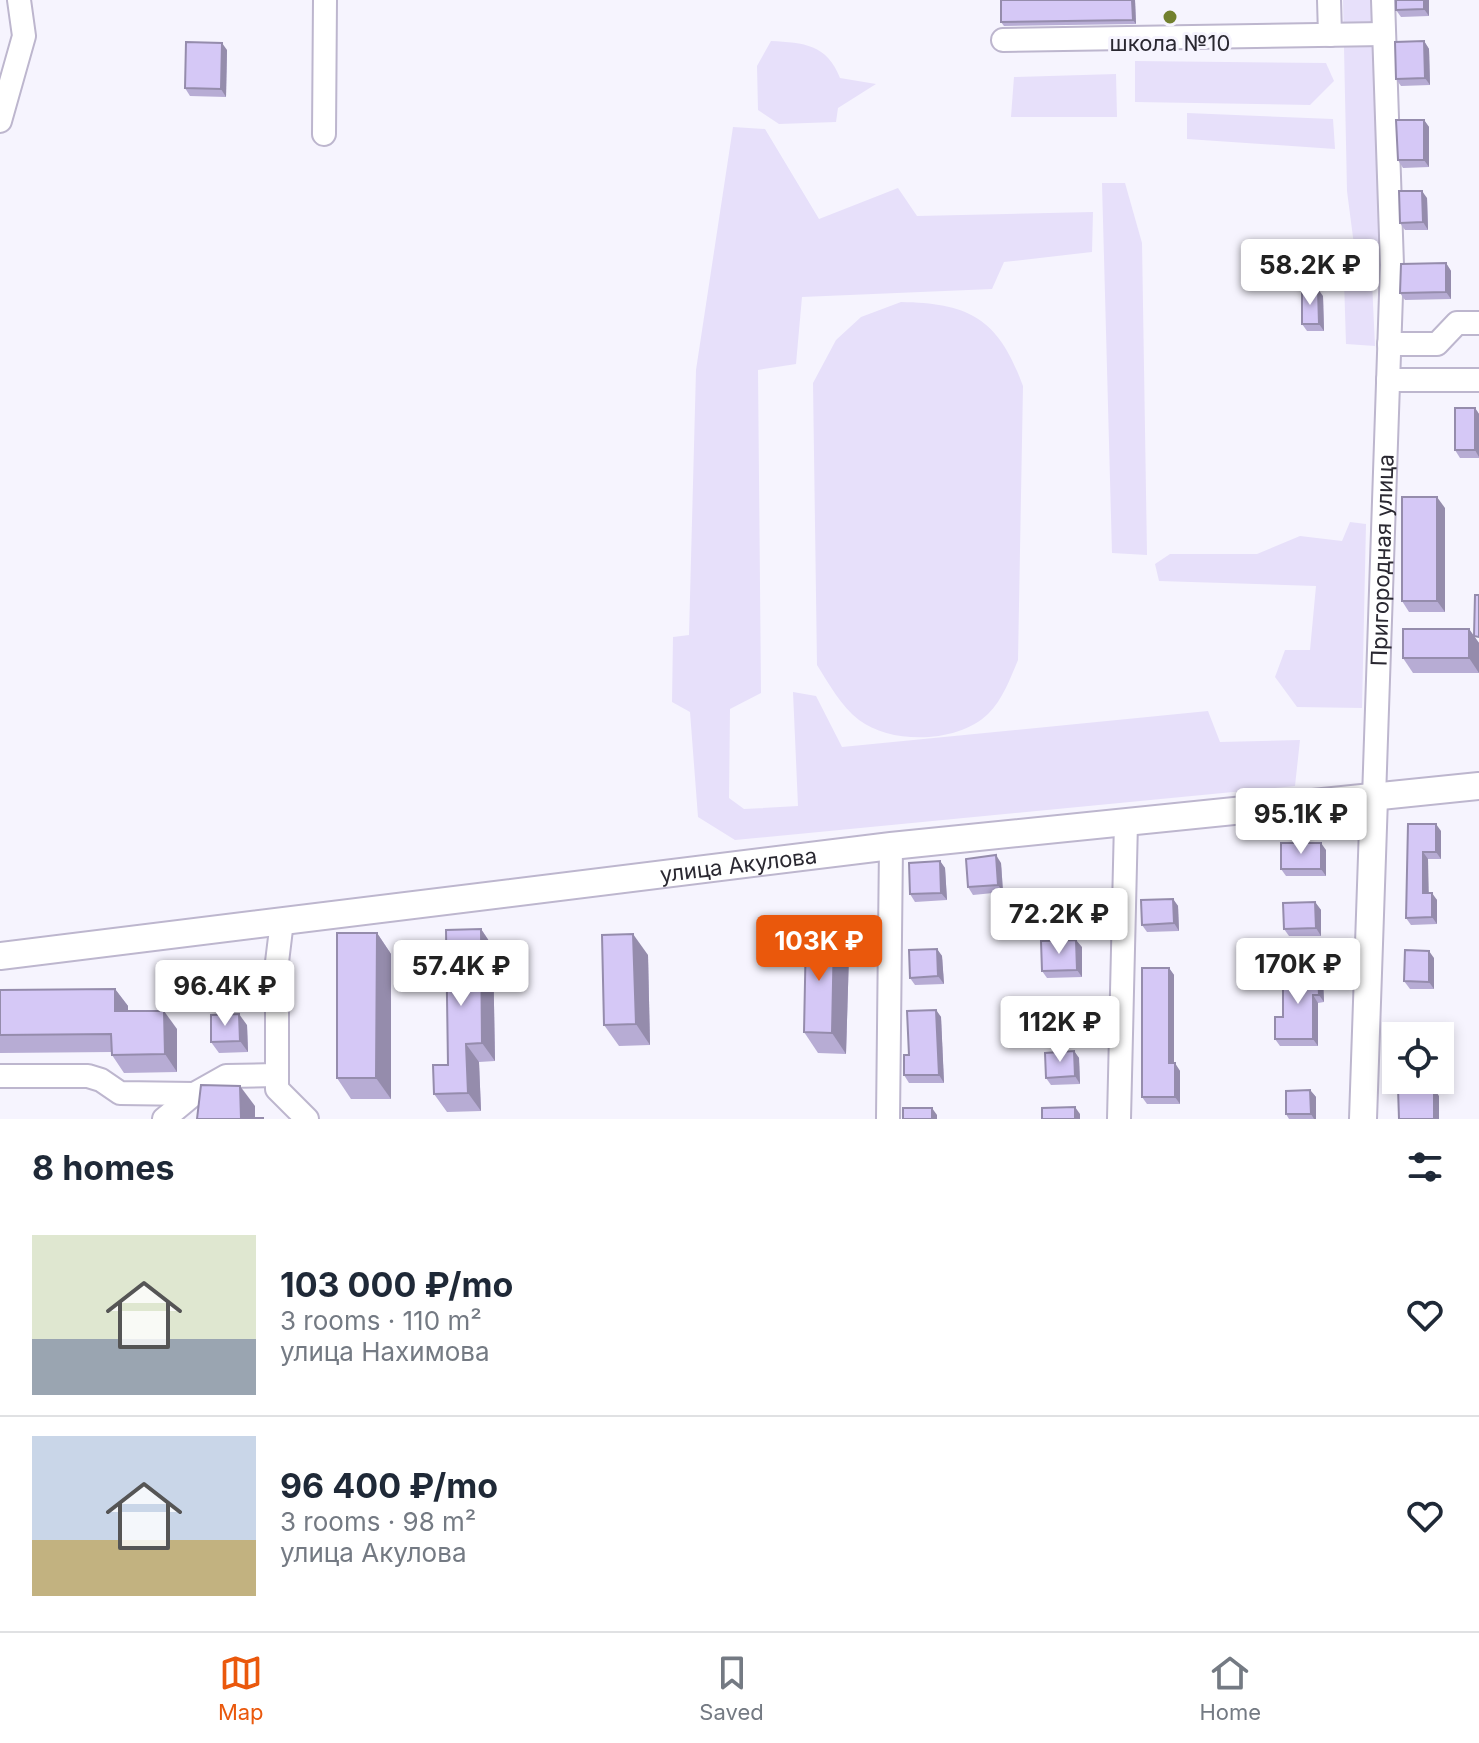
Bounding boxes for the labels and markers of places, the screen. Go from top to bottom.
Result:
marker: школа №10 [1161,8,1179,26]
place label: школа №10 [1110,30,1230,56]
pin: 58.2K ₽ [1236,239,1384,307]
pin: 95.1K ₽ [1227,788,1375,856]
pin: 72.2K ₽ [985,888,1133,956]
pin: 103K ₽ [754,915,884,983]
pin: 170K ₽ [1233,938,1363,1006]
pin: 57.4K ₽ [387,940,535,1008]
pin: 96.4K ₽ [151,960,299,1028]
pin: 112K ₽ [995,996,1125,1064]

